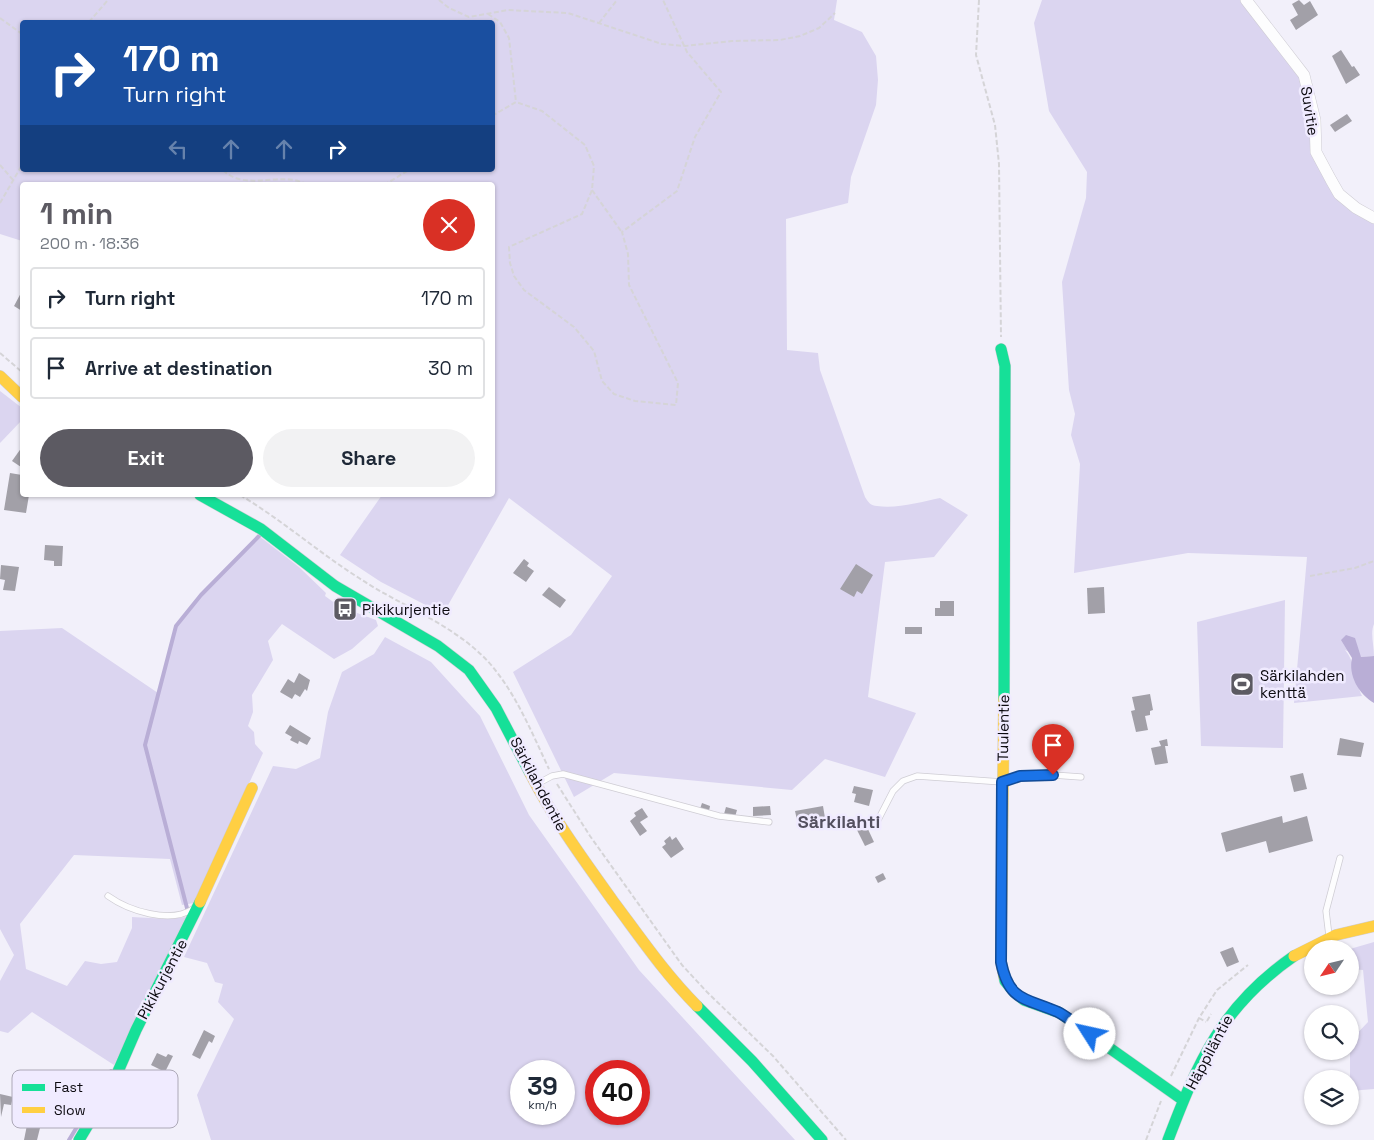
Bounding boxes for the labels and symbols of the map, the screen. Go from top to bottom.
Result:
street label: Suvitie [1297,85,1323,137]
bus stop icon: Pikikurjentie [332,596,358,622]
place label: Pikikurjentie [362,600,450,619]
place label: Särkilahden kenttä [1260,666,1344,702]
sports icon: Särkilahden kenttä [1229,671,1255,697]
street label: Tuulentie [993,694,1013,762]
pin [1032,724,1074,775]
street label: Särkilahdentie [506,734,572,834]
district label: Särkilahti [798,810,880,833]
street label: Pikikurjentie [133,935,191,1022]
north arrow [1304,940,1359,995]
position arrow [1063,1007,1115,1059]
street label: Häppiläntie [1181,1011,1237,1093]
speed limit sign: 40 [585,1060,650,1125]
legend [12,1070,178,1128]
text: Fast [54,1078,83,1096]
text: Slow [54,1101,86,1119]

